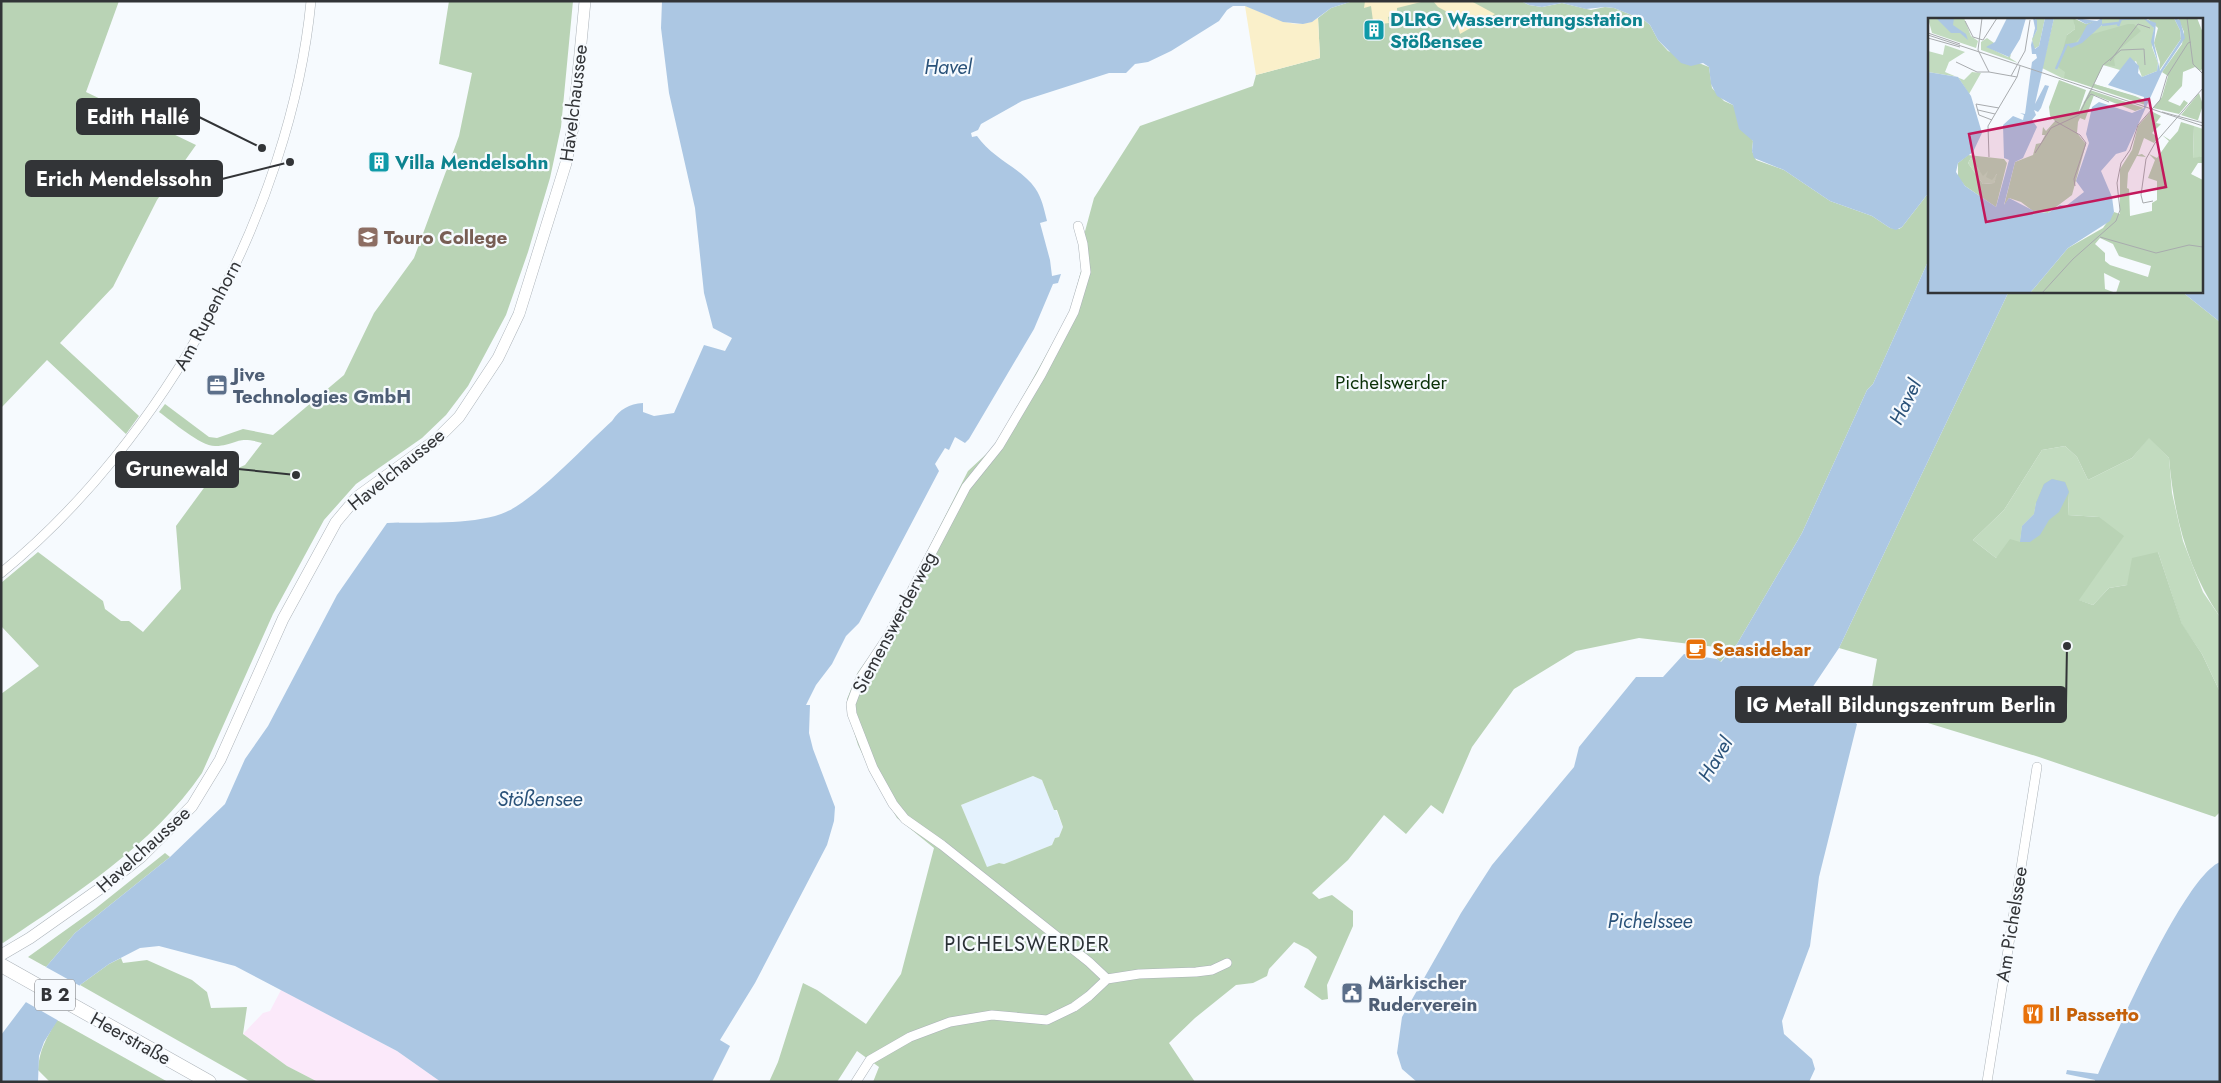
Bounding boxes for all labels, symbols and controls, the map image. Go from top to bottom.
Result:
place label: DLRG Wasserrettungsstation Stößensee [1390,6,1643,55]
building icon: DLRG Wasserrettungsstation Stößensee [1362,18,1386,42]
inset map [1928,18,2204,292]
street label: Havelchaussee [553,43,594,163]
water label: Havel [924,53,973,82]
callout: Edith Hallé [77,99,199,134]
text: Edith Hallé [87,103,189,132]
place label: Villa Mendelsohn [394,149,549,176]
building icon: Villa Mendelsohn [367,150,391,174]
callout: Erich Mendelssohn [26,161,222,196]
text: Erich Mendelssohn [36,165,212,194]
place label: Touro College [384,224,508,251]
school or university icon: Touro College [356,225,380,249]
street label: Am Rupenhorn [167,255,248,375]
place label: Jive Technologies GmbH [229,361,411,410]
park label: Pichelswerder [1335,369,1448,396]
office icon: Jive Technologies GmbH [205,373,229,397]
water label: Havel [1882,373,1930,430]
street label: Havelchaussee [342,422,451,517]
callout: Grunewald [116,452,238,487]
text: Grunewald [126,455,228,484]
street label: Siemenswerderweg [846,547,943,698]
place label: Seasidebar [1712,636,1811,663]
cafe icon: Seasidebar [1684,637,1708,661]
callout: IG Metall Bildungszentrum Berlin [1736,687,2066,722]
text: IG Metall Bildungszentrum Berlin [1746,691,2056,720]
water label: Havel [1691,730,1741,787]
water label: Stößensee [497,785,583,814]
street label: Havelchaussee [90,800,196,899]
street label: Am Pichelssee [1989,864,2034,984]
water label: Pichelssee [1607,907,1693,936]
district label: PICHELSWERDER [944,930,1110,959]
place label: Märkischer Ruderverein [1368,969,1477,1018]
road number: B 2 [35,980,75,1010]
public building icon: Märkischer Ruderverein [1340,981,1364,1005]
place label: Il Passetto [2049,1001,2139,1028]
restaurant icon: Il Passetto [2021,1002,2045,1026]
street label: Heerstraße [86,1005,176,1072]

